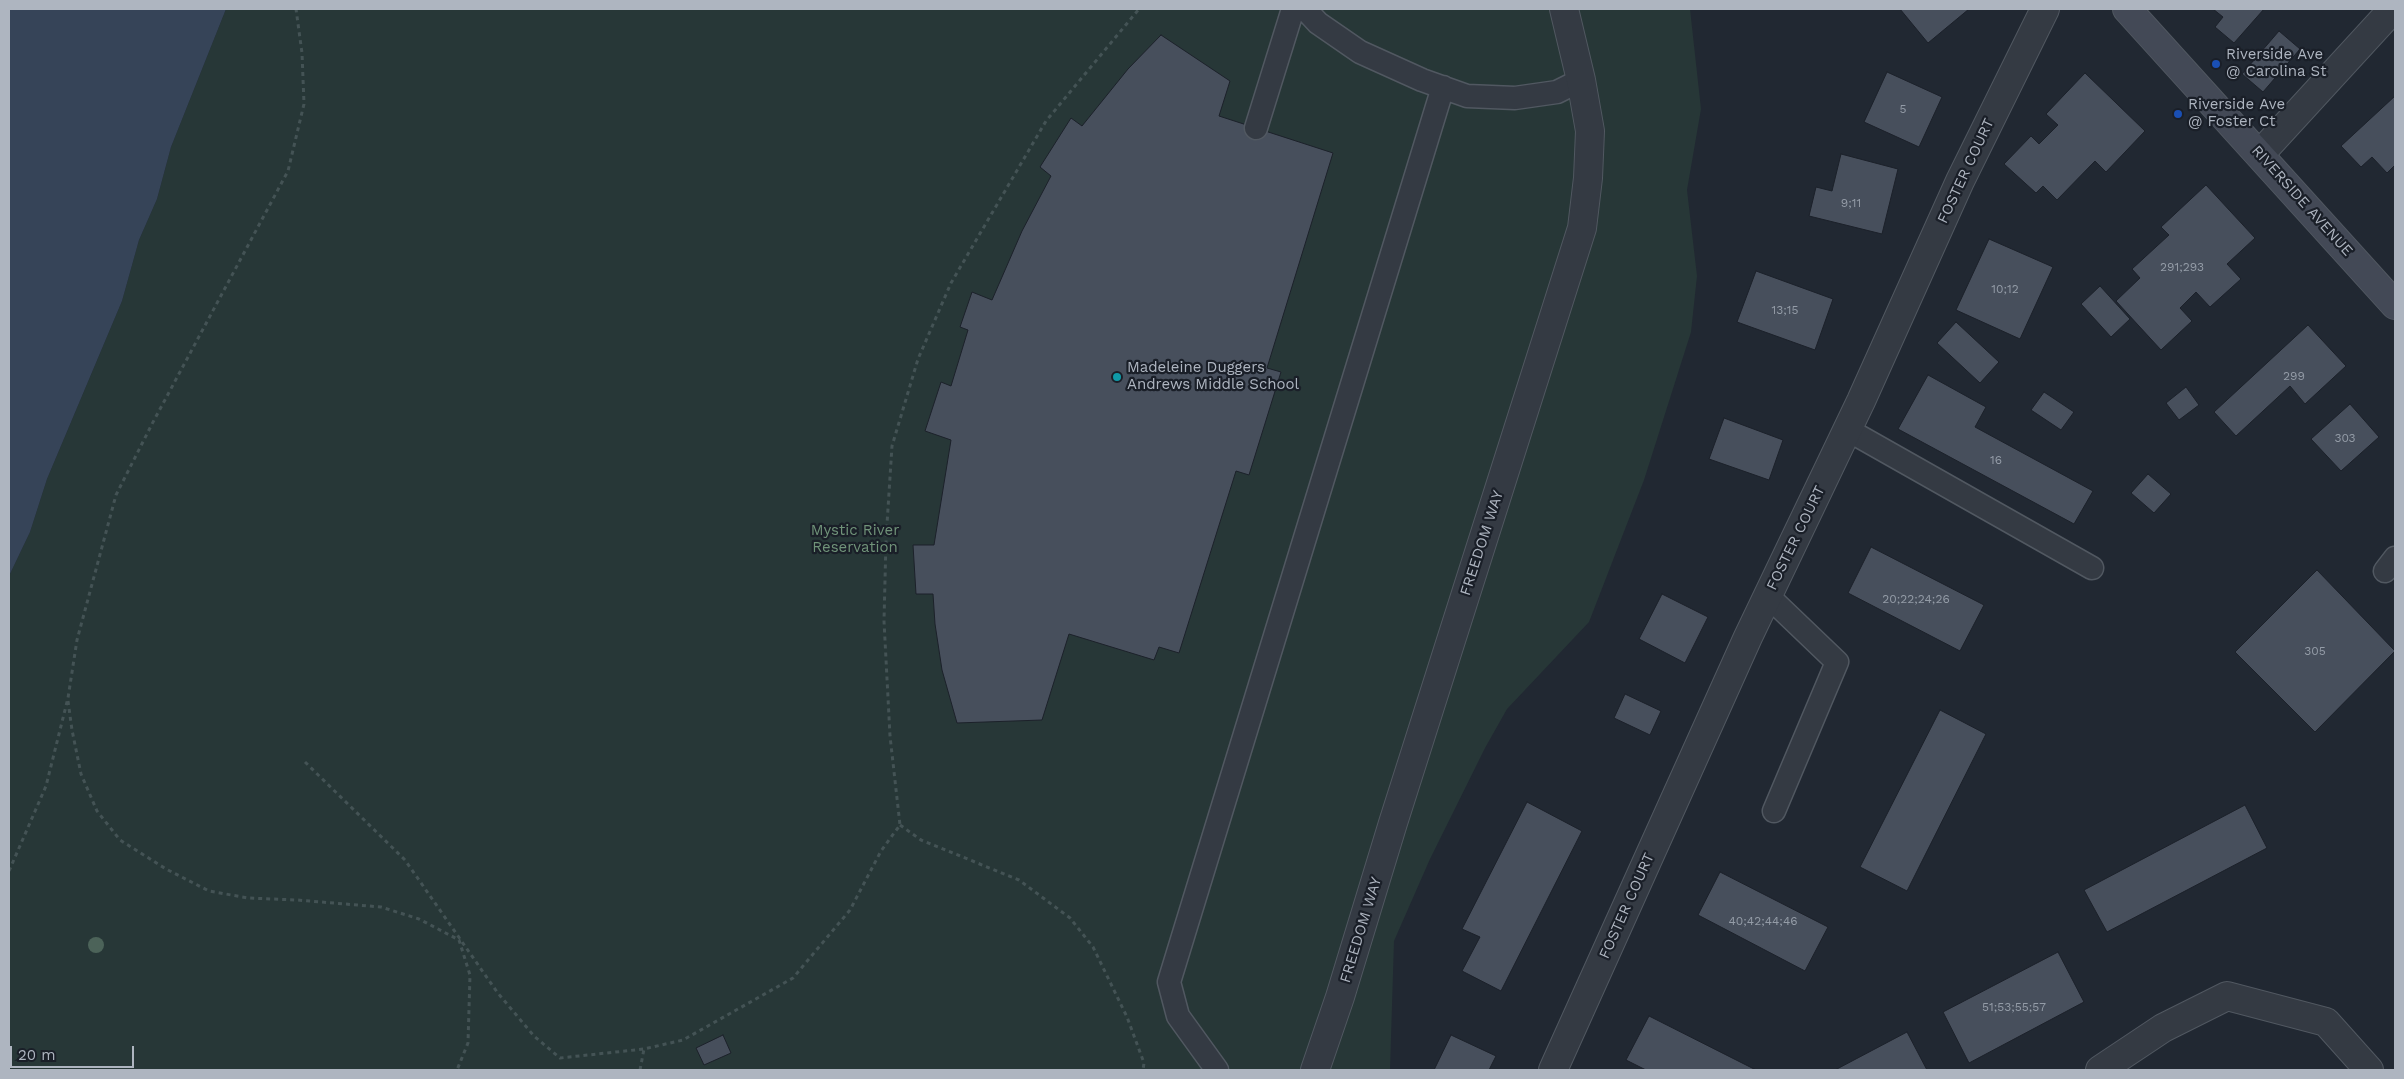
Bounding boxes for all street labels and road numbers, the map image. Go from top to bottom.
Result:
street label: FOSTER COURT [1934,116,1998,226]
street label: RIVERSIDE AVENUE [2248,142,2356,260]
street label: FOSTER COURT [1763,483,1829,593]
street label: FREEDOM WAY [1457,488,1507,598]
street label: FOSTER COURT [1596,850,1658,962]
street label: FREEDOM WAY [1336,875,1386,985]

